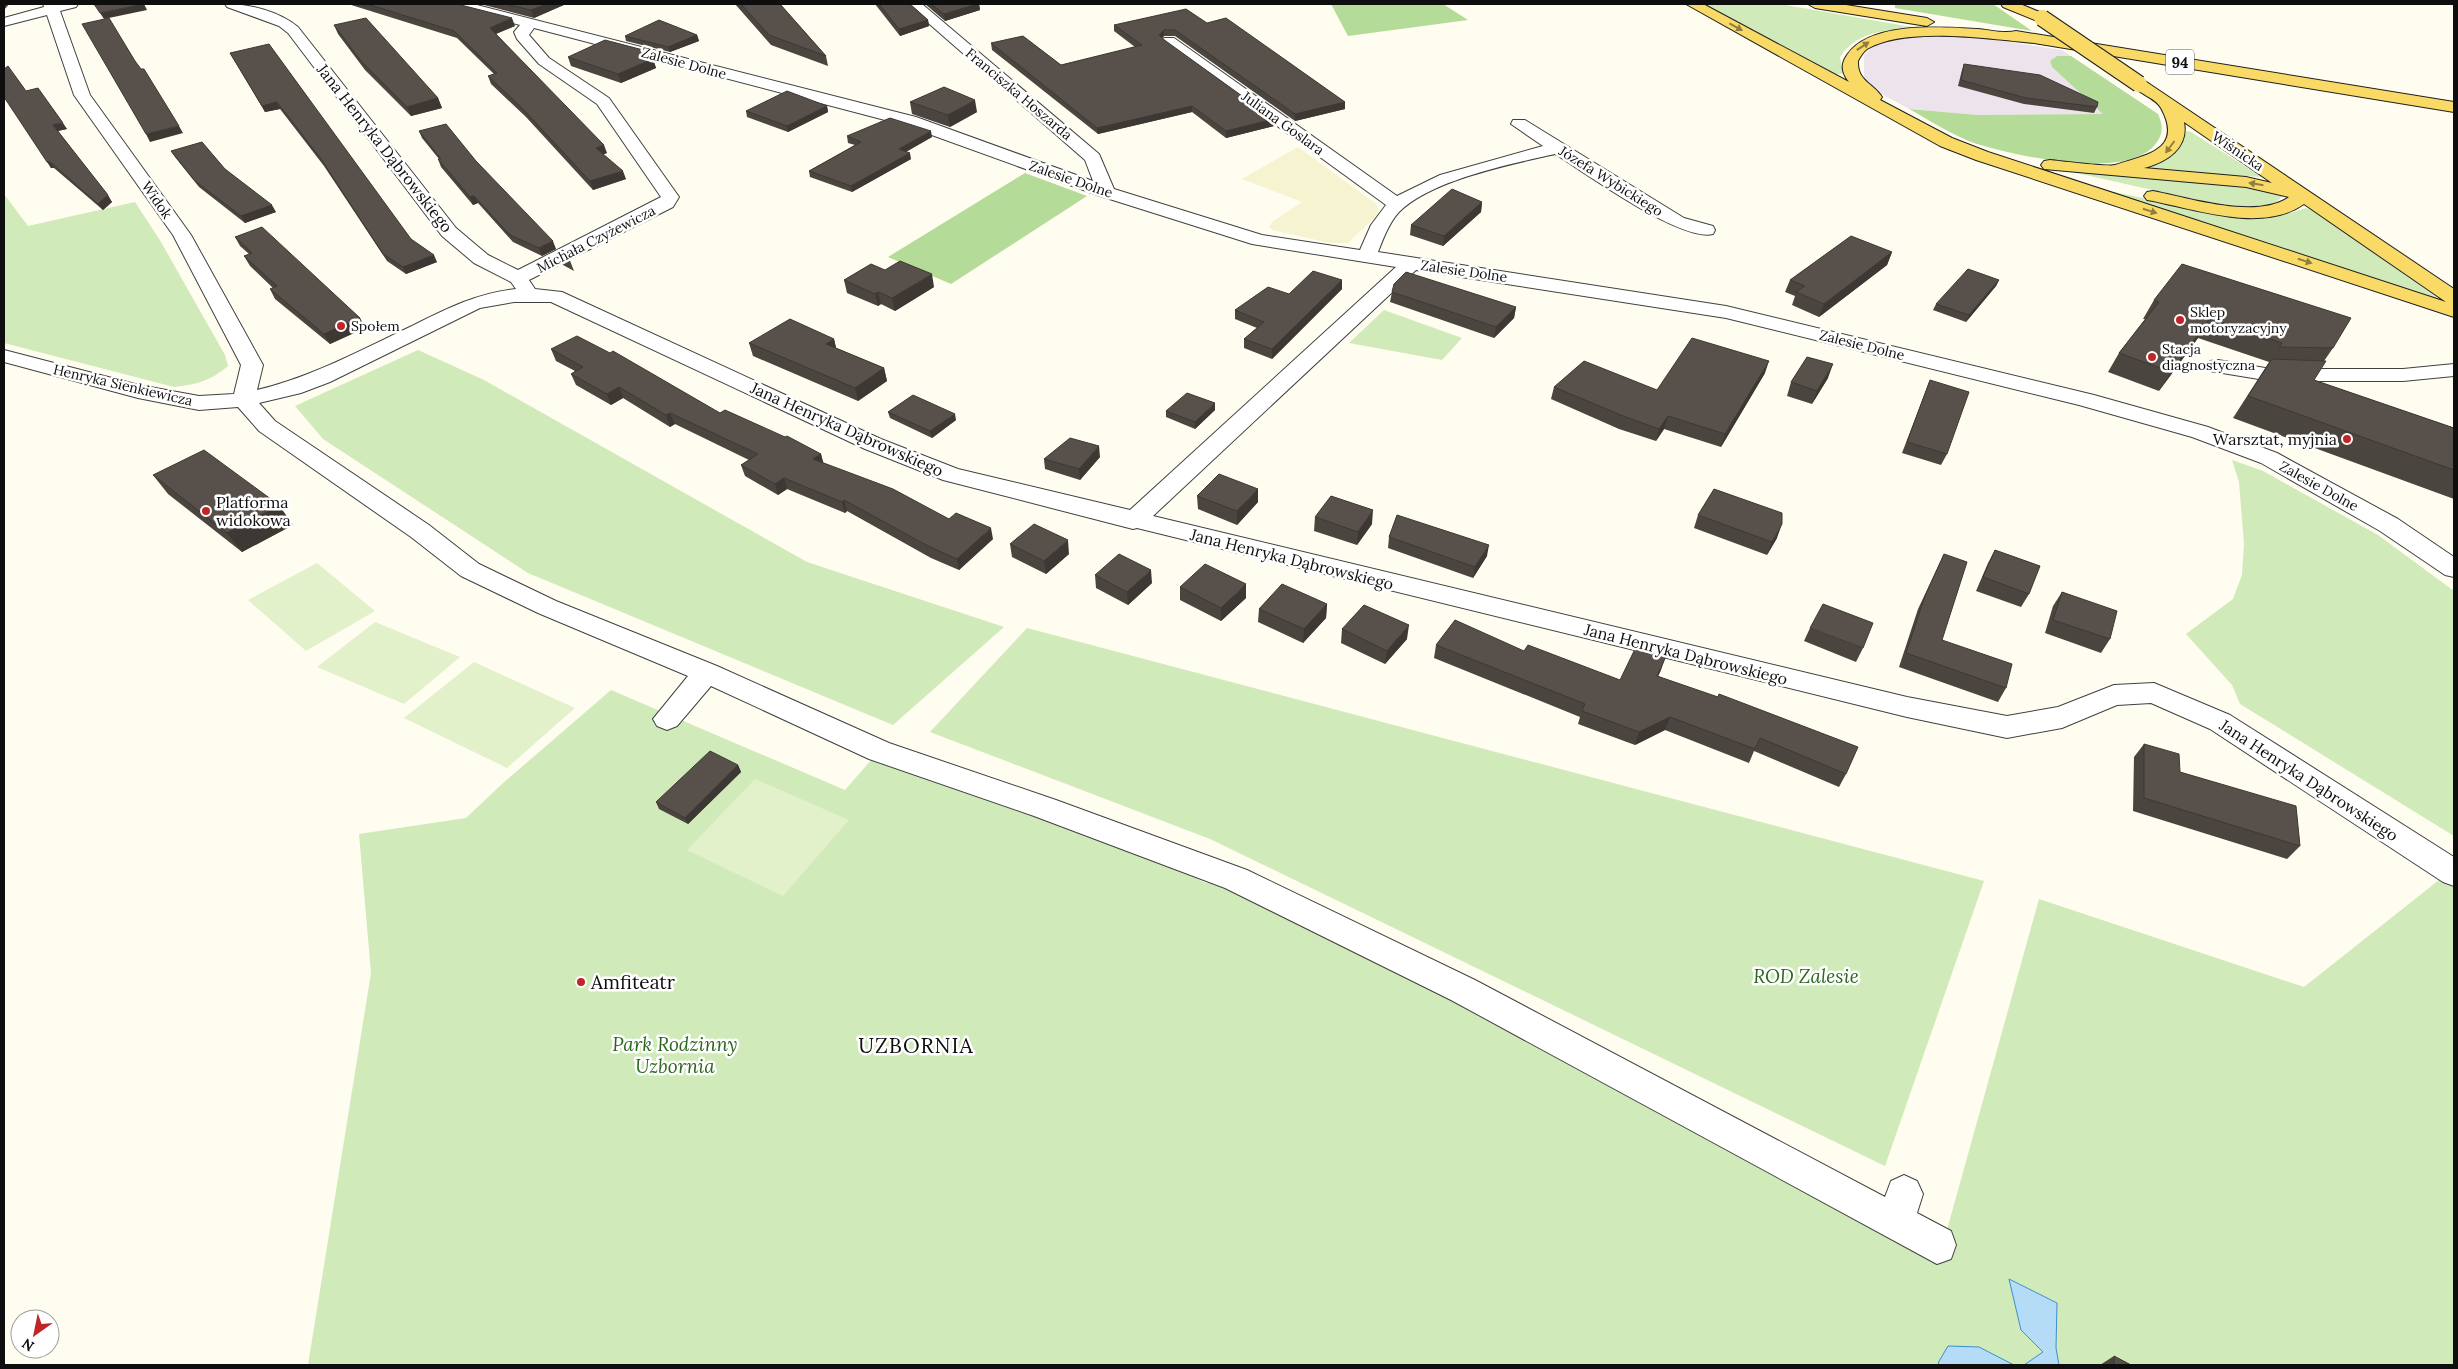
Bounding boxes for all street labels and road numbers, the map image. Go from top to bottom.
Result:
street label: Zalesie Dolne [639,43,729,83]
street label: Franciszka Hoszarda [962,44,1076,144]
road number: 94 [2166,50,2194,74]
street label: Jana Henryka Dąbrowskiego [312,59,457,236]
street label: Juliana Goslara [1237,86,1328,159]
street label: Wiśnicka [2209,127,2267,175]
street label: Józefa Wybickiego [1555,141,1666,220]
street label: Zalesie Dolne [1027,156,1116,202]
street label: Widok [138,178,177,223]
street label: Michała Czyżewicza [534,201,658,277]
street label: Zalesie Dolne [1419,256,1509,286]
street label: Zalesie Dolne [1817,326,1907,364]
street label: Henryka Sienkiewicza [52,360,194,410]
street label: Jana Henryka Dąbrowskiego [747,377,946,481]
street label: Zalesie Dolne [2276,457,2362,515]
street label: Jana Henryka Dąbrowskiego [1187,524,1396,594]
street label: Jana Henryka Dąbrowskiego [1581,619,1790,689]
street label: Jana Henryka Dąbrowskiego [2215,714,2402,845]

